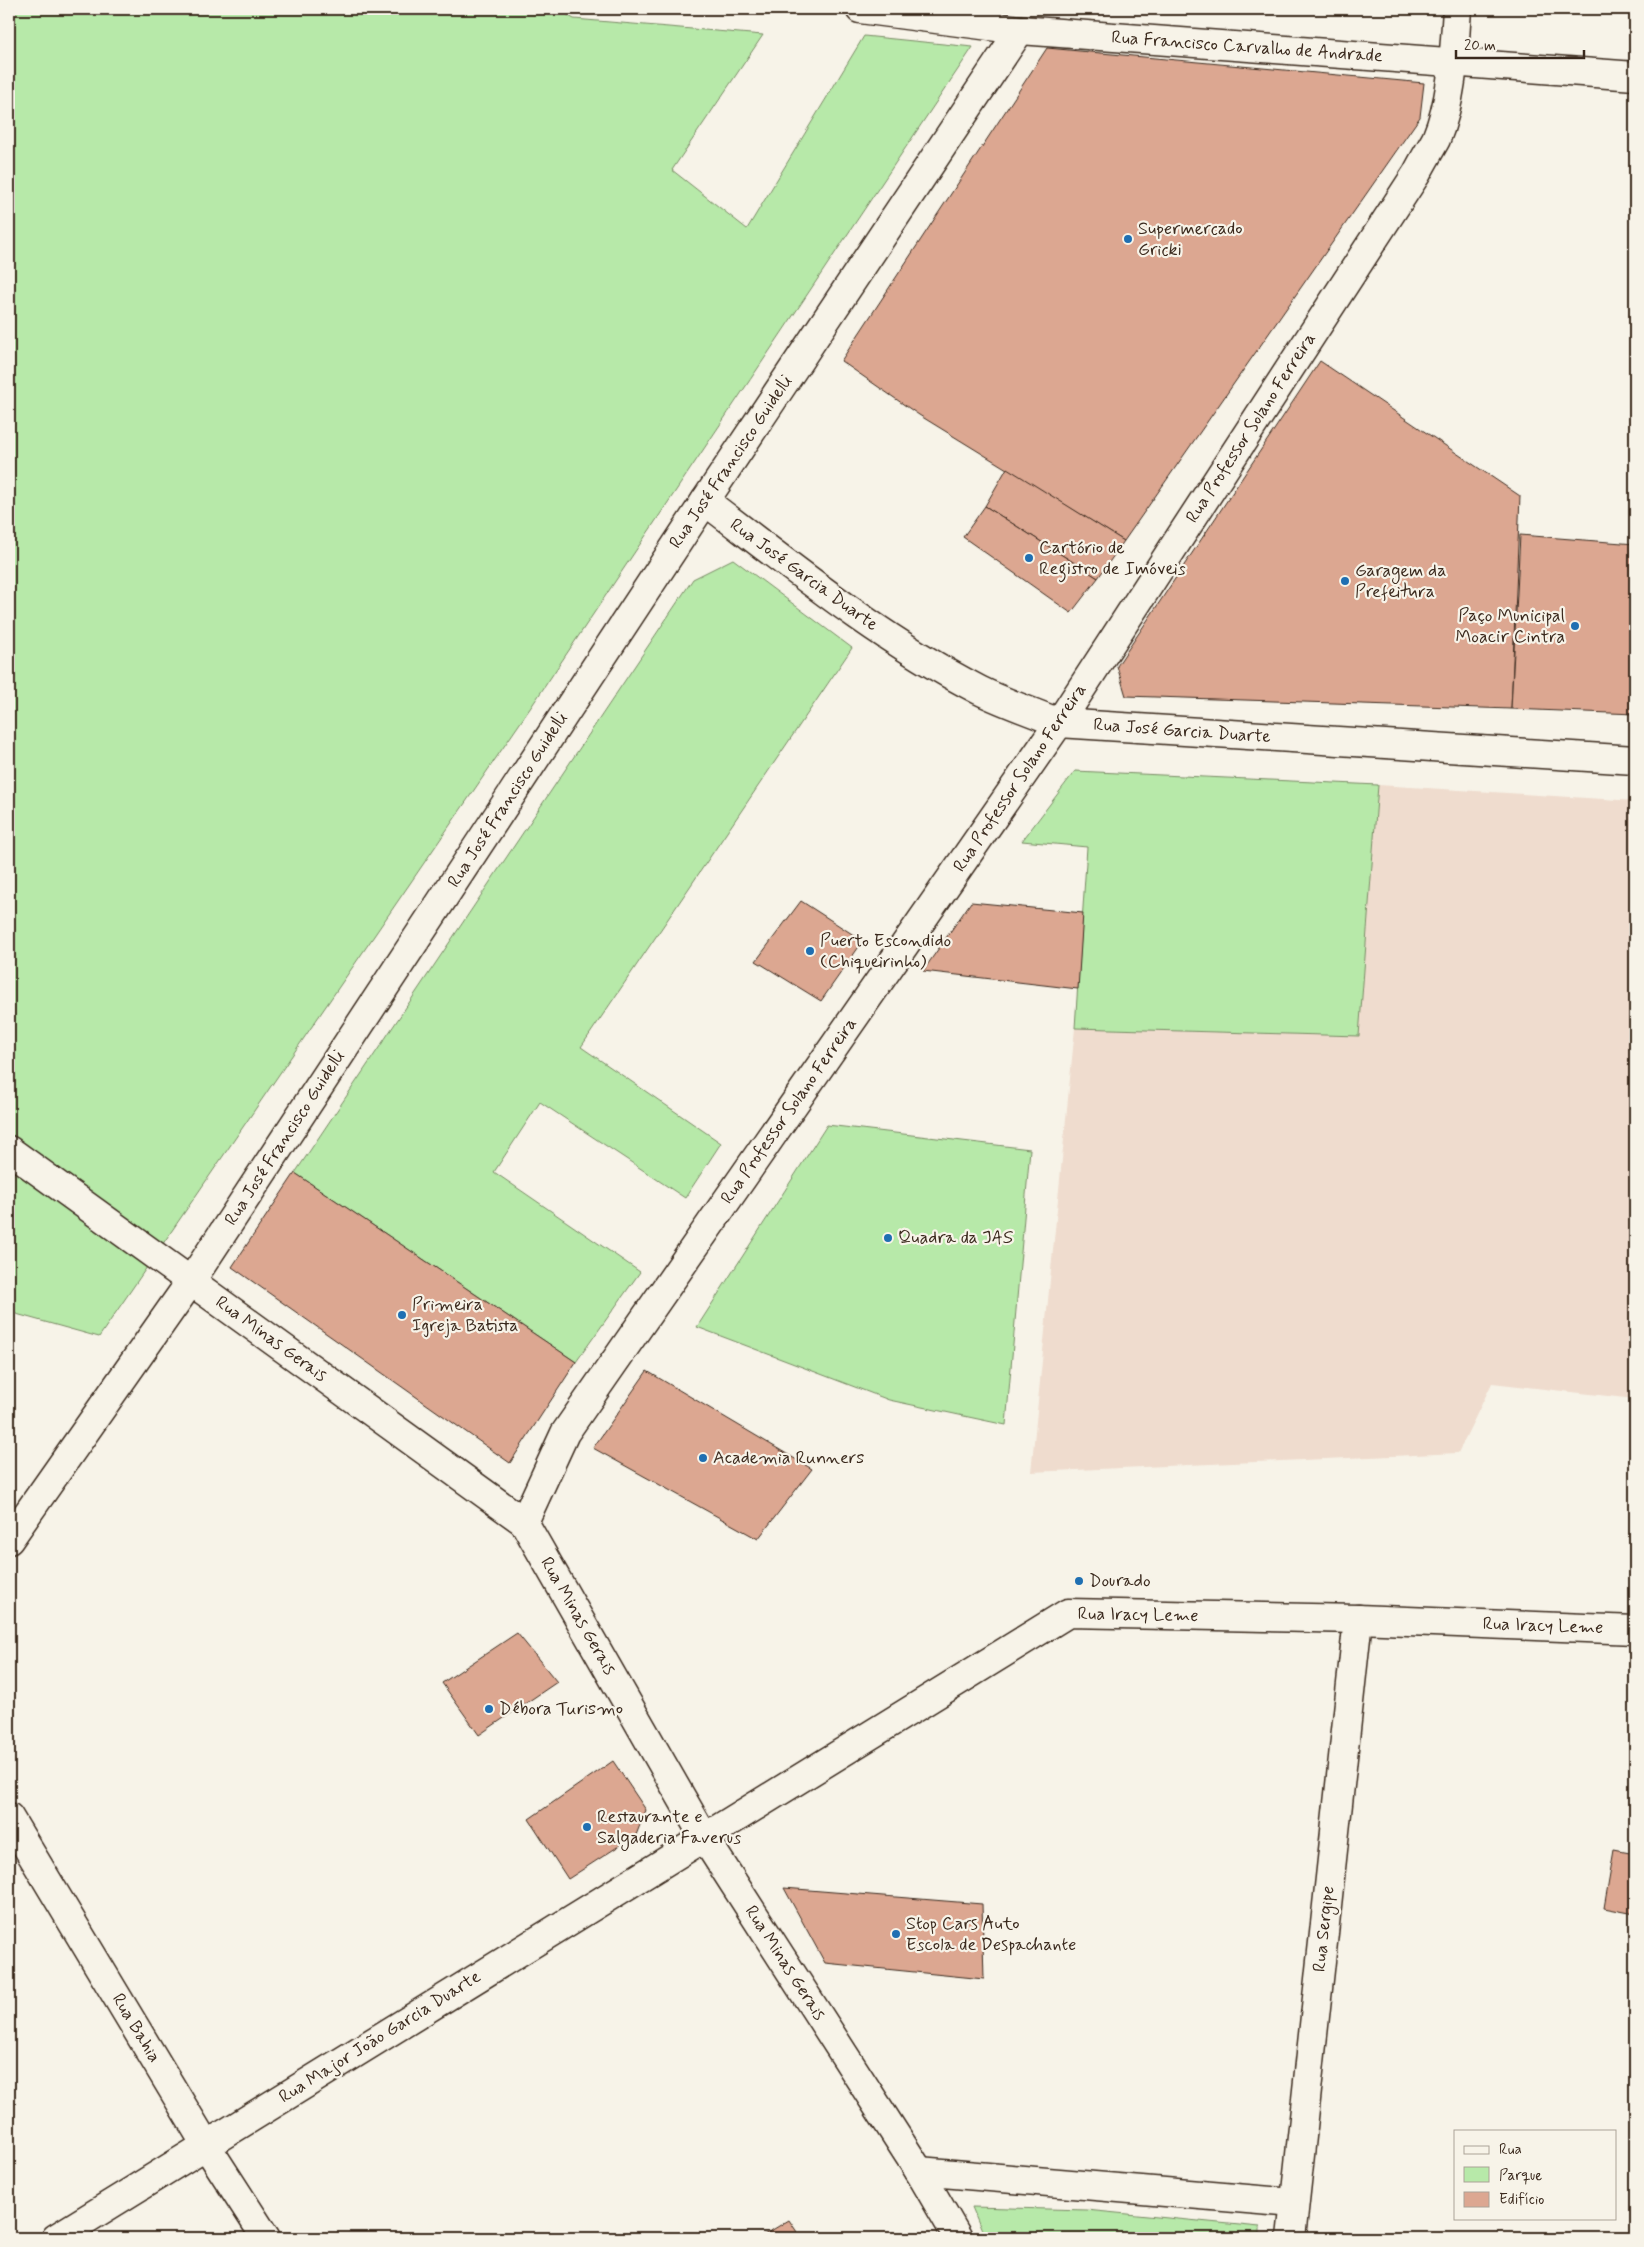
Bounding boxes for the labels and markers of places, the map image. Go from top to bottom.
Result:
place label: Supermercado Gricki [1138,217,1243,262]
marker: Supermercado Gricki [1122,233,1134,245]
place label: Cartório de Registro de Imóveis [1039,536,1186,583]
marker: Cartório de Registro de Imóveis [1023,552,1035,564]
place label: Garagem da Prefeitura [1355,559,1446,604]
marker: Garagem da Prefeitura [1339,575,1351,587]
place label: Paço Municipal Moacir Cintra [1455,604,1565,649]
marker: Paço Municipal Moacir Cintra [1569,620,1581,632]
place label: Puerto Escondido (Chiqueirinho) [820,929,951,974]
marker: Puerto Escondido (Chiqueirinho) [804,945,816,957]
place label: Quadra da JAS [898,1226,1013,1250]
marker: Quadra da JAS [882,1232,894,1244]
place label: Primeira Igreja Batista [412,1293,518,1338]
marker: Primeira Igreja Batista [396,1309,408,1321]
place label: Academia Runners [713,1446,864,1470]
marker: Academia Runners [697,1452,709,1464]
place label: Dourado [1089,1569,1151,1593]
marker: Dourado [1073,1575,1085,1587]
place label: Débora Turismo [499,1697,623,1721]
marker: Débora Turismo [483,1703,495,1715]
place label: Restaurante e Salgaderia Faverus [597,1805,741,1851]
marker: Restaurante e Salgaderia Faverus [581,1821,593,1833]
place label: Stop Cars Auto Escola de Despachante [906,1912,1076,1957]
marker: Stop Cars Auto Escola de Despachante [890,1928,902,1940]

